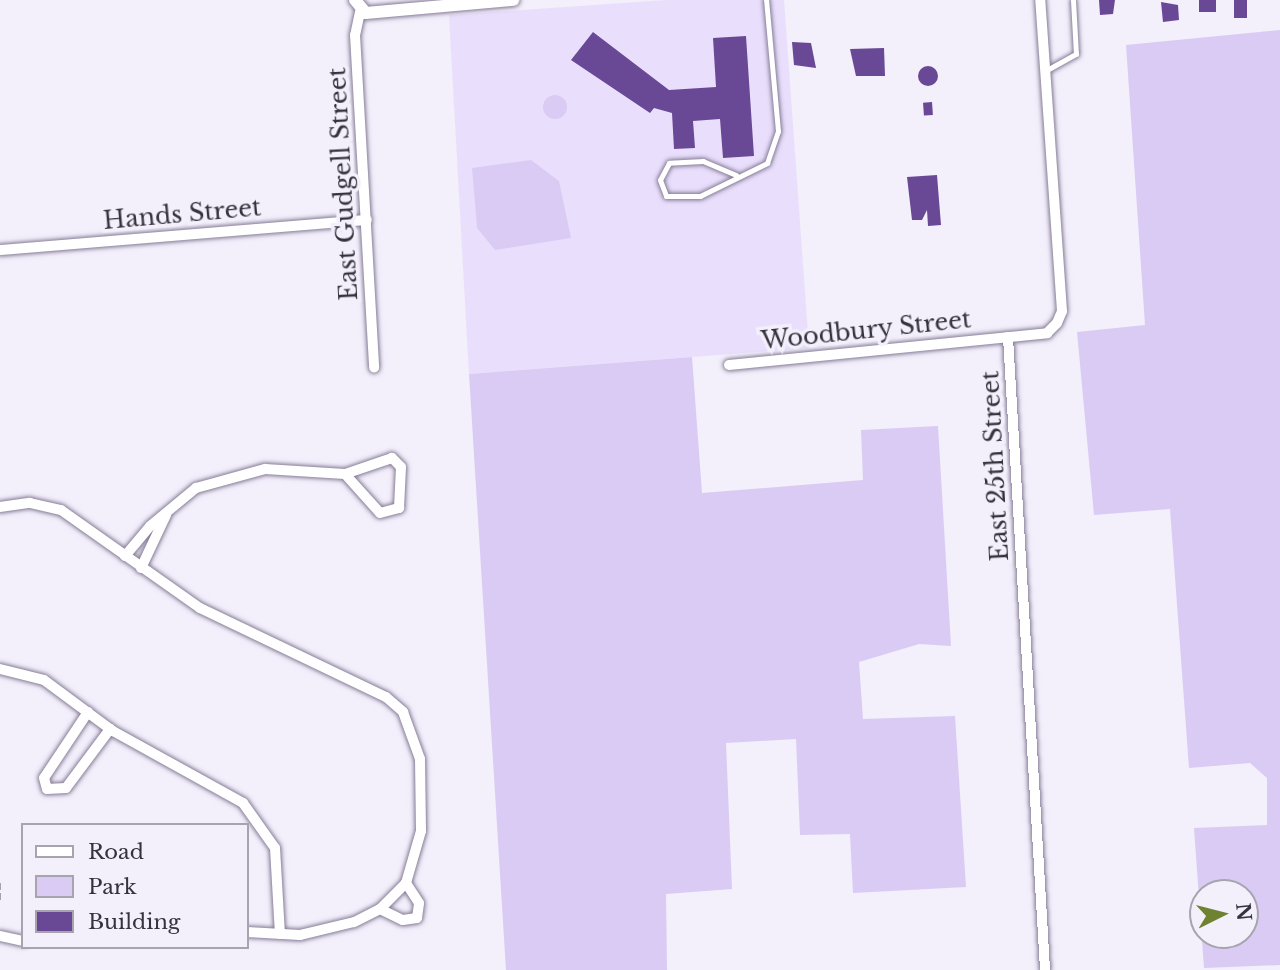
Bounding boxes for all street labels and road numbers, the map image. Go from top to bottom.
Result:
street label: East Gudgell Street [323,67,363,301]
street label: Hands Street [102,193,262,235]
street label: Woodbury Street [759,305,973,355]
street label: East 25th Street [976,370,1014,562]

